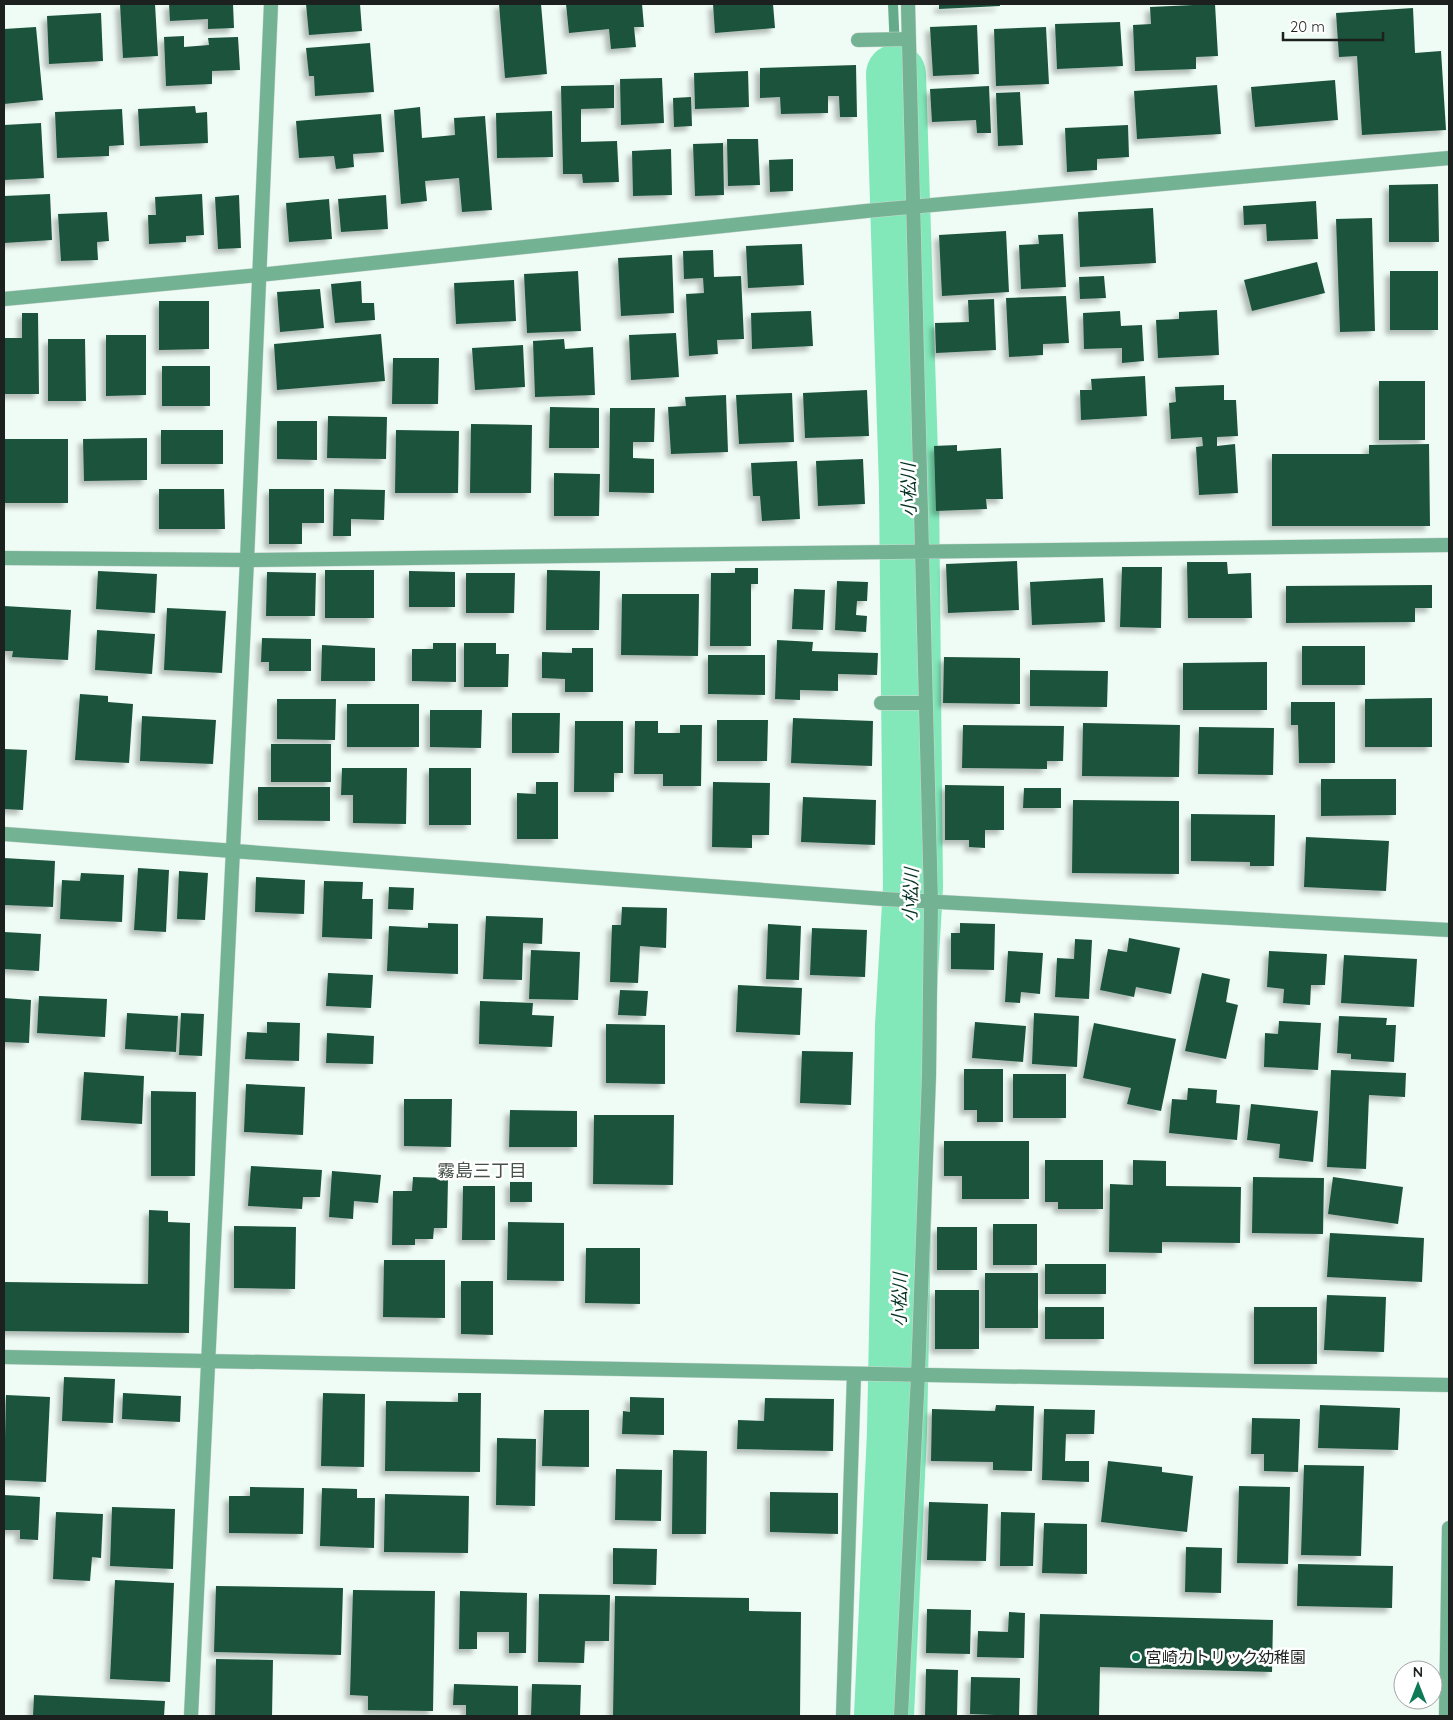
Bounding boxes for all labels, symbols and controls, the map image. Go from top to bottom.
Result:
scale bar [1283,10,1383,42]
text: 20 m [1290,17,1325,36]
water label: 小松川 [896,461,920,517]
water label: 小松川 [898,866,923,922]
district label: 霧島三丁目 [437,1159,527,1182]
water label: 小松川 [888,1271,912,1327]
place label: 宮崎カトリック幼稚園 [1146,1647,1306,1667]
marker: 宮崎カトリック幼稚園 [1130,1651,1142,1663]
north arrow [1393,1660,1443,1710]
text: N [1413,1663,1423,1681]

